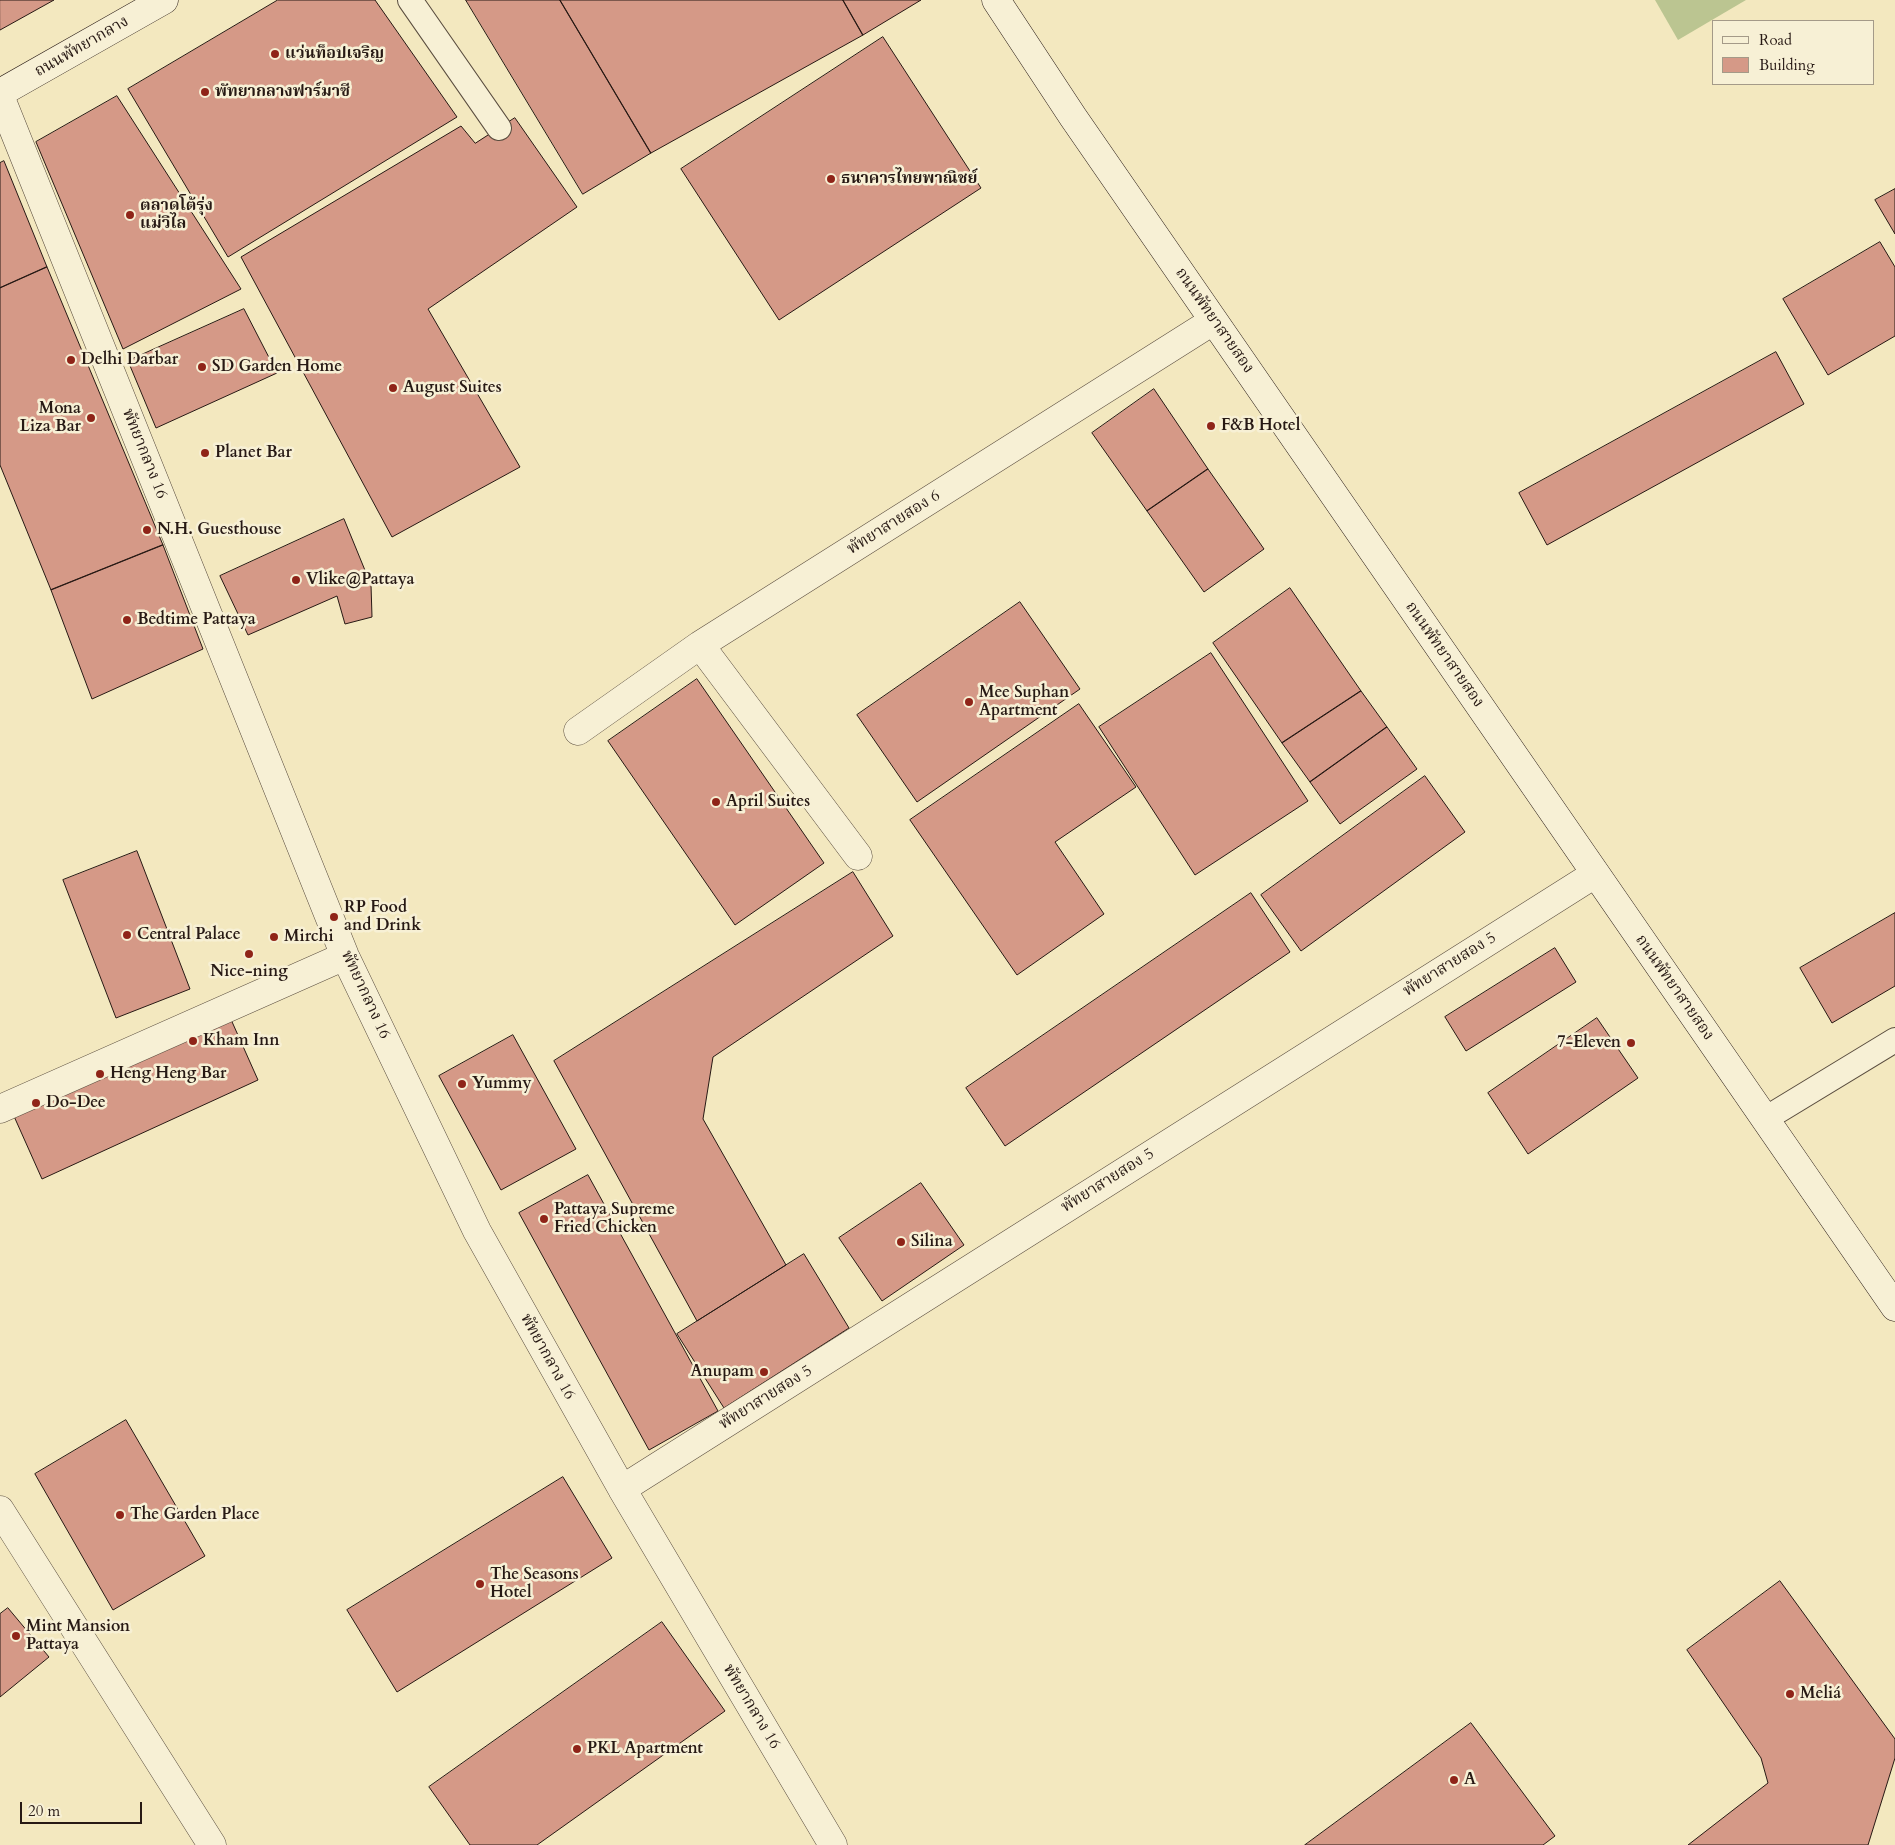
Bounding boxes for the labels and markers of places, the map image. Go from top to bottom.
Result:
place label: แว่นท็อปเจริญ [285,44,384,64]
marker: แว่นท็อปเจริญ [269,48,281,60]
place label: พัทยากลางฟาร์มาซี [215,82,350,102]
marker: พัทยากลางฟาร์มาซี [199,86,211,98]
place label: ธนาคารไทยพาณิชย์ [841,169,977,189]
marker: ธนาคารไทยพาณิชย์ [825,173,837,185]
place label: ตลาดโต้รุ่ง แม่วิไล [140,196,213,234]
marker: ตลาดโต้รุ่ง แม่วิไล [124,209,136,221]
place label: Delhi Darbar [81,350,178,370]
marker: Delhi Darbar [65,354,77,366]
place label: SD Garden Home [212,357,342,377]
marker: SD Garden Home [196,361,208,373]
place label: August Suites [403,378,502,398]
marker: August Suites [387,382,399,394]
place label: Mona Liza Bar [20,399,81,437]
marker: Mona Liza Bar [85,412,97,424]
place label: F&B Hotel [1221,416,1300,436]
marker: F&B Hotel [1205,420,1217,432]
place label: Planet Bar [215,443,292,463]
marker: Planet Bar [199,447,211,459]
place label: N.H. Guesthouse [157,520,282,540]
marker: N.H. Guesthouse [141,524,153,536]
place label: Vlike@Pattaya [306,570,414,590]
marker: Vlike@Pattaya [290,574,302,586]
place label: Bedtime Pattaya [137,610,256,630]
marker: Bedtime Pattaya [121,614,133,626]
place label: Mee Suphan Apartment [979,683,1069,721]
marker: Mee Suphan Apartment [963,696,975,708]
place label: April Suites [726,792,810,812]
marker: April Suites [710,796,722,808]
place label: RP Food and Drink [344,898,421,936]
marker: RP Food and Drink [328,911,340,923]
place label: Central Palace [137,925,241,945]
place label: Mirchi [284,927,334,947]
marker: Central Palace [121,929,133,941]
marker: Mirchi [268,931,280,943]
marker: Nice-ning [243,948,255,960]
place label: Nice-ning [210,962,288,982]
place label: Kham Inn [203,1031,280,1051]
place label: 7-Eleven [1557,1033,1621,1053]
marker: Kham Inn [187,1035,199,1047]
marker: 7-Eleven [1625,1037,1637,1049]
place label: Heng Heng Bar [110,1064,227,1084]
marker: Heng Heng Bar [94,1068,106,1080]
place label: Yummy [472,1074,532,1094]
marker: Yummy [456,1078,468,1090]
place label: Do-Dee [46,1093,106,1113]
marker: Do-Dee [30,1097,42,1109]
place label: Pattaya Supreme Fried Chicken [554,1200,675,1238]
marker: Pattaya Supreme Fried Chicken [538,1213,550,1225]
place label: Silina [911,1232,953,1252]
marker: Silina [895,1236,907,1248]
place label: Anupam [691,1362,754,1382]
marker: Anupam [758,1366,770,1378]
place label: The Garden Place [130,1505,260,1525]
marker: The Garden Place [114,1509,126,1521]
place label: The Seasons Hotel [490,1565,579,1603]
marker: The Seasons Hotel [474,1578,486,1590]
place label: Mint Mansion Pattaya [26,1617,130,1655]
marker: Mint Mansion Pattaya [10,1630,22,1642]
place label: Meliá [1800,1684,1841,1704]
marker: Meliá [1784,1688,1796,1700]
place label: PKL Apartment [587,1739,703,1759]
marker: PKL Apartment [571,1743,583,1755]
place label: A [1464,1770,1476,1790]
marker: A [1448,1774,1460,1786]

